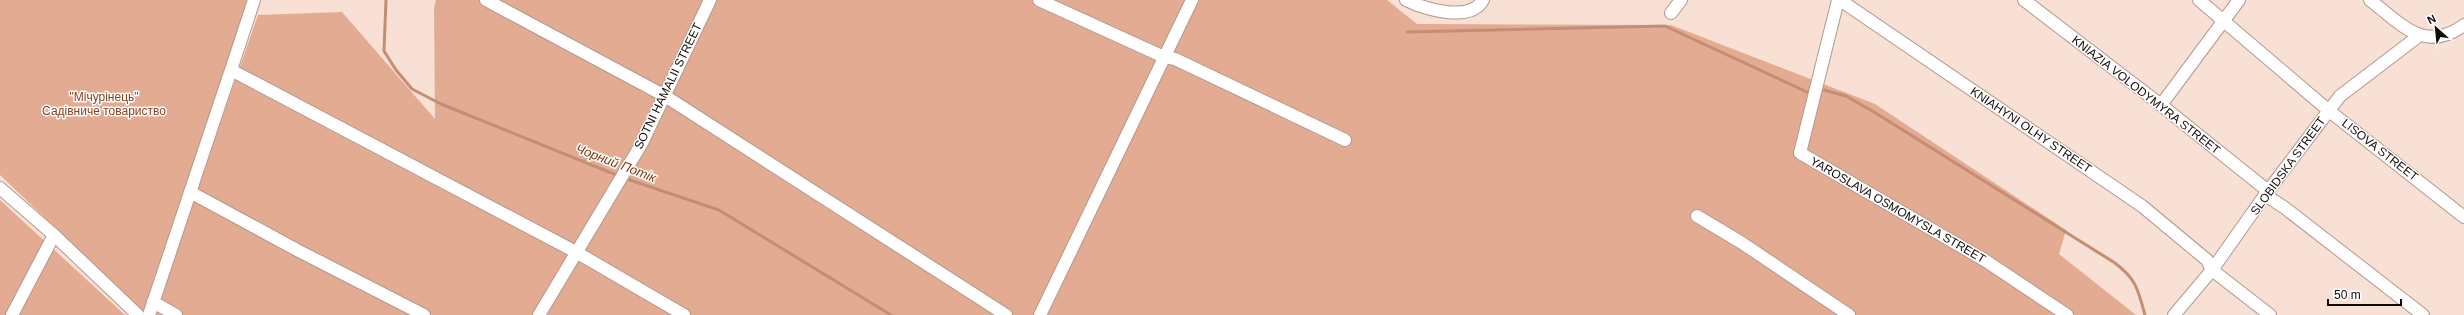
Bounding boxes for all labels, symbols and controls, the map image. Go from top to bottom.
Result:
north arrow [2416,8,2456,48]
text: N [2425,12,2438,26]
street label: SOTNI HAMALII STREET [631,20,705,151]
street label: KNIAZIA VOLODYMYRA STREET [2069,33,2223,158]
street label: KNIAHYNI OLHY STREET [1968,84,2095,176]
park label: "Мічурінець" Садівниче товариство [42,90,166,118]
street label: SLOBIDSKA STREET [2248,114,2329,218]
street label: LISOVA STREET [2339,116,2421,184]
water label: Чорний Потік [574,141,659,186]
street label: YAROSLAVA OSMOMYSLA STREET [1808,154,1989,266]
scale bar [2328,281,2401,307]
text: 50 m [2334,288,2361,302]

